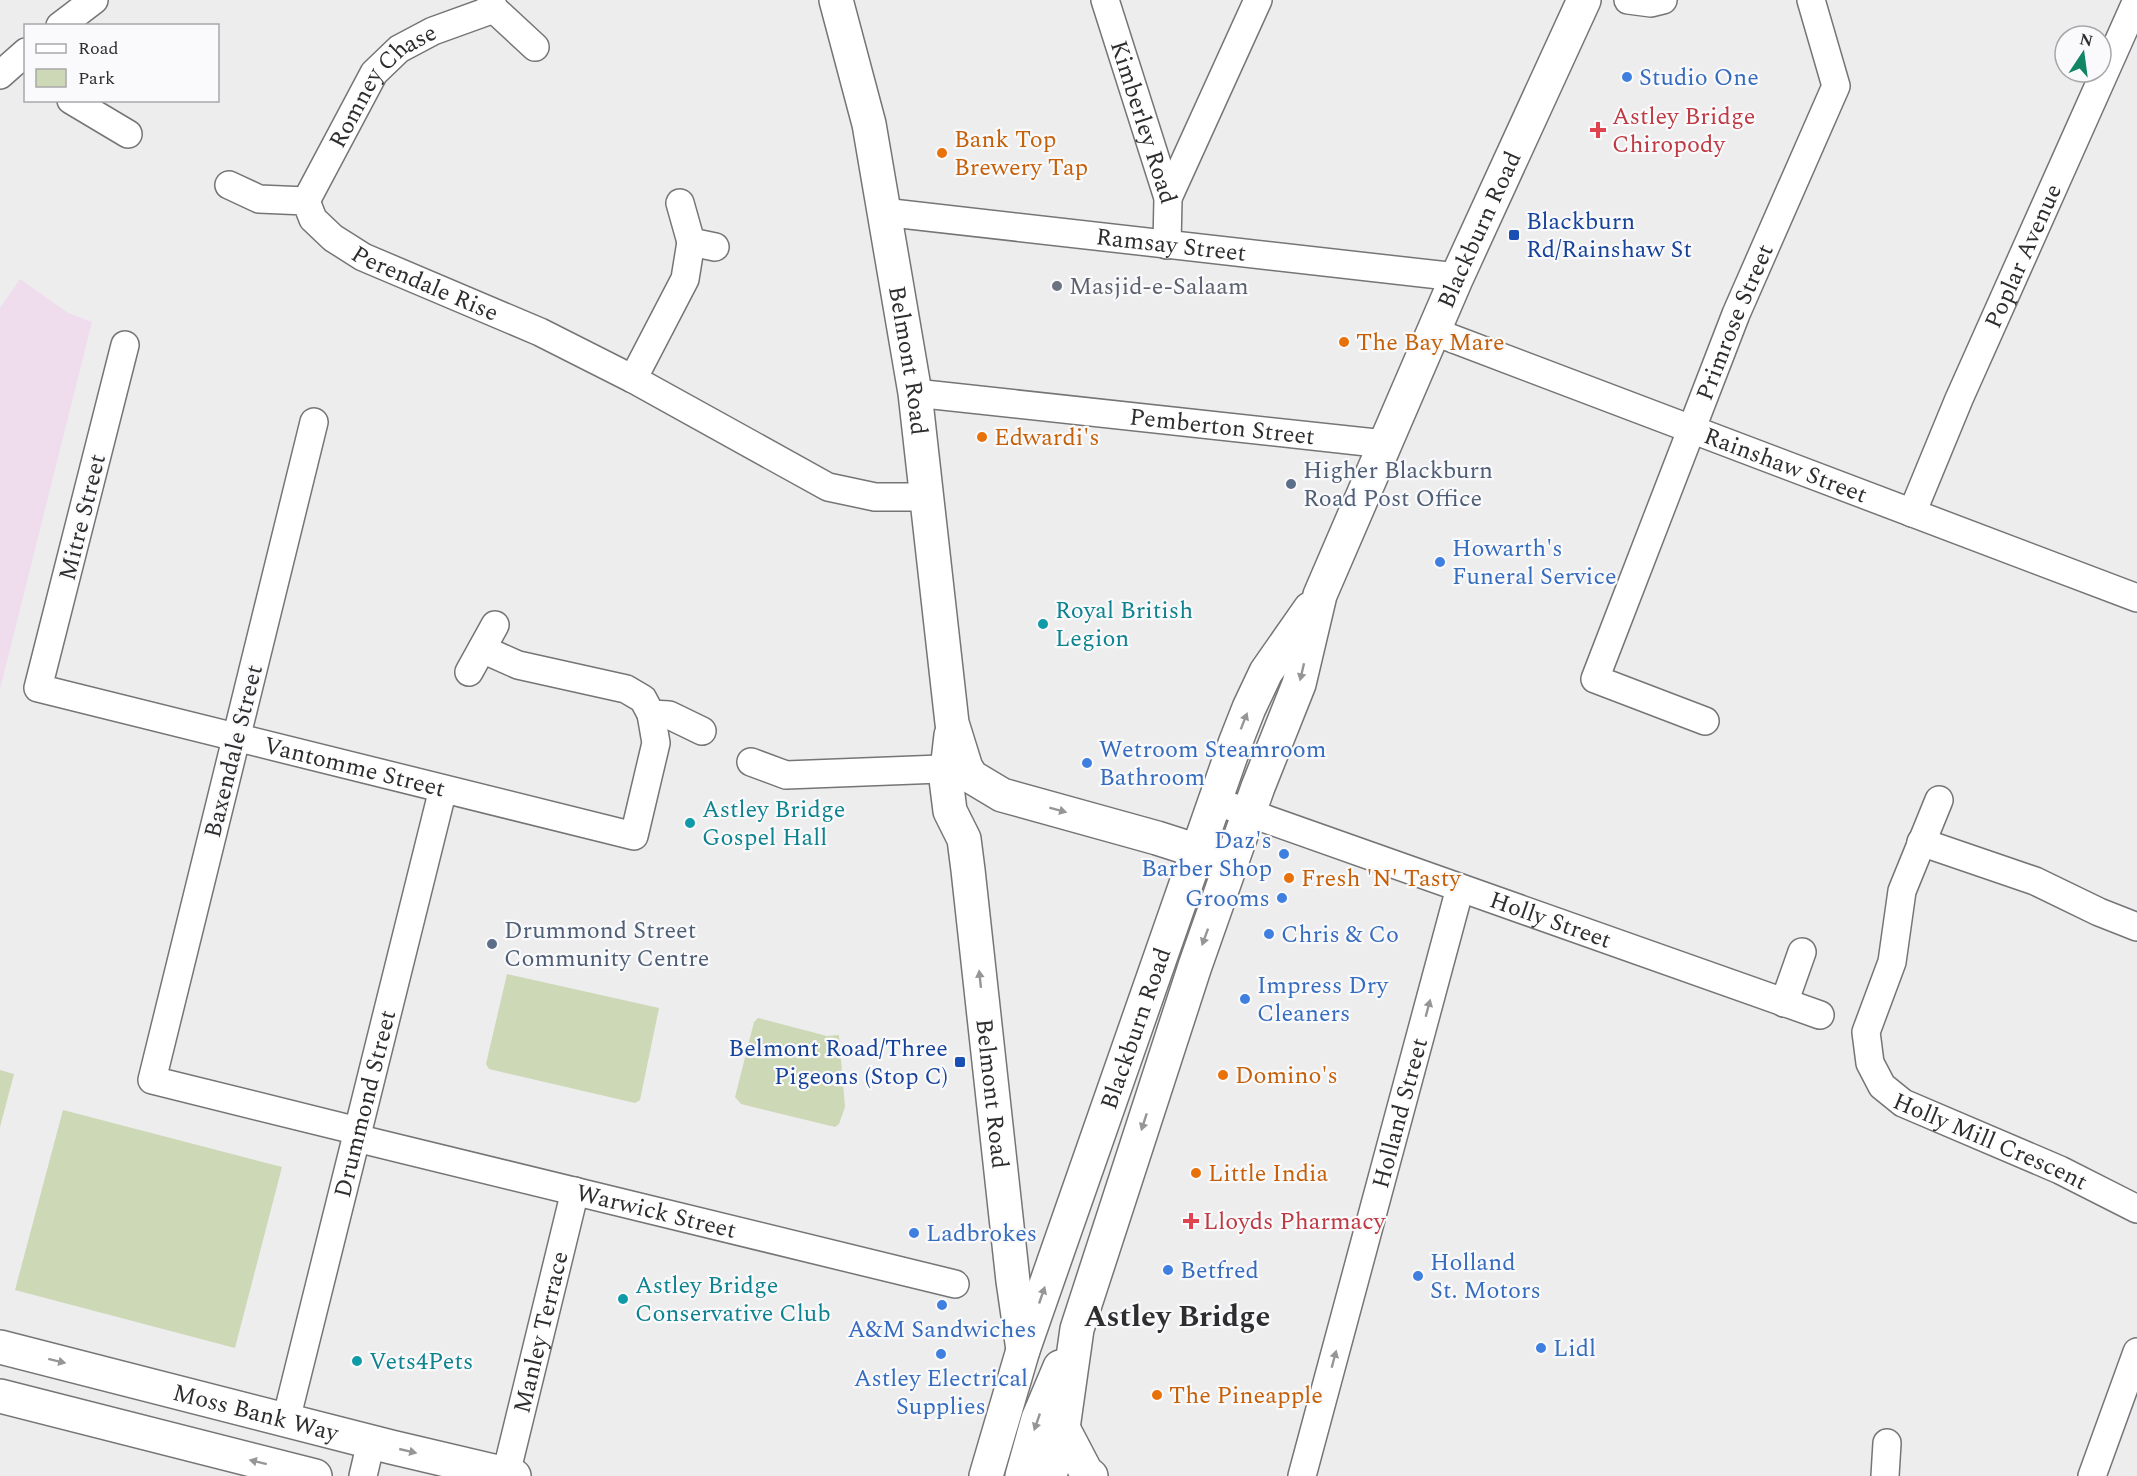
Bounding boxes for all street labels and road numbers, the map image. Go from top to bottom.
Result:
street label: Romney Chase [320,15,443,155]
street label: Kimberley Road [1100,36,1186,209]
street label: Blackburn Road [1429,145,1531,314]
street label: Poplar Avenue [1976,178,2072,334]
street label: Ramsay Street [1094,219,1248,272]
street label: Perendale Rise [344,237,504,331]
street label: Primrose Street [1687,238,1784,406]
street label: Belmont Road [878,283,937,437]
street label: Pemberton Street [1128,399,1317,455]
street label: Rainshaw Street [1698,418,1872,513]
street label: Mitre Street [50,450,116,584]
street label: Baxendale Street [195,661,273,842]
street label: Vantomme Street [260,728,449,807]
street label: Holly Street [1484,882,1616,959]
street label: Blackburn Road [1091,943,1181,1115]
street label: Drummond Street [325,1006,406,1202]
street label: Belmont Road [965,1017,1018,1171]
street label: Holland Street [1363,1034,1438,1193]
street label: Holly Mill Crescent [1887,1084,2094,1200]
street label: Warwick Street [572,1175,740,1249]
street label: Manley Terrace [504,1248,579,1417]
street label: Moss Bank Way [169,1375,344,1452]

